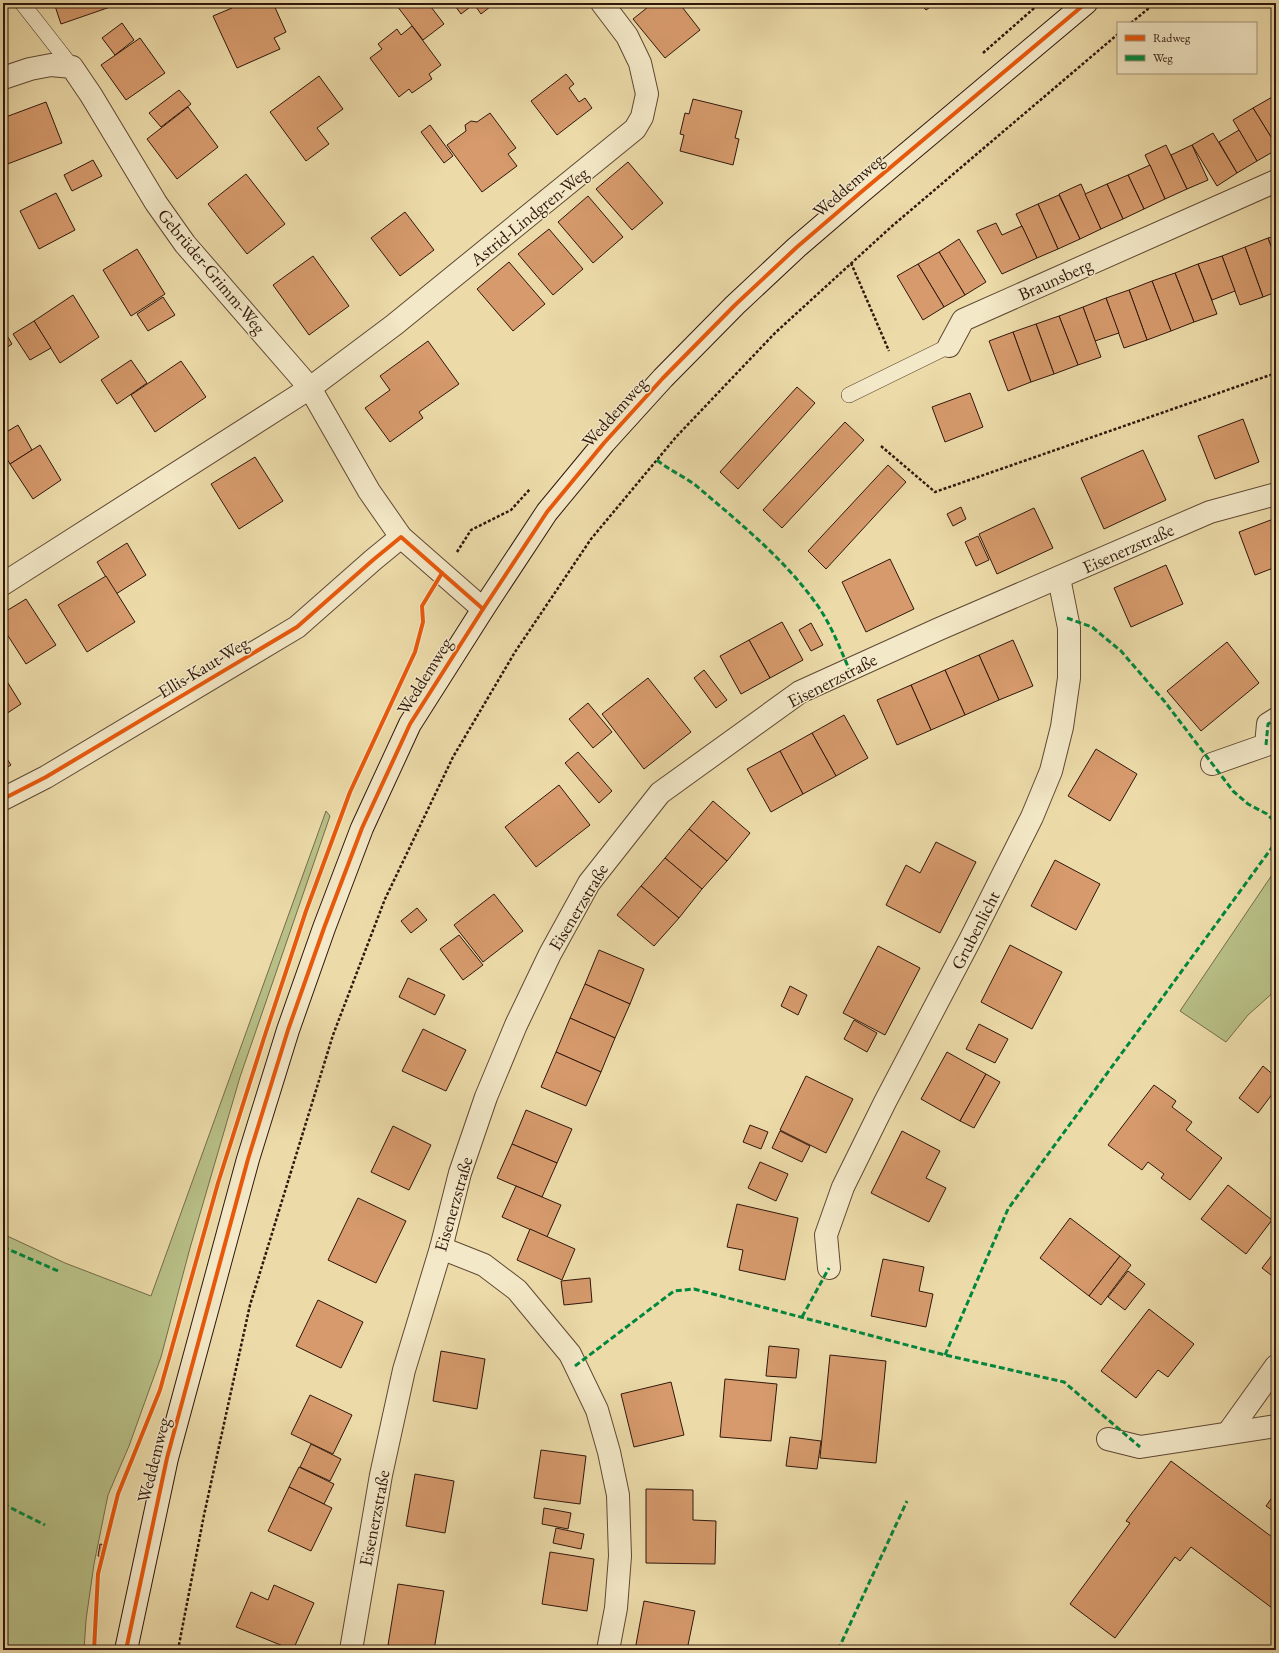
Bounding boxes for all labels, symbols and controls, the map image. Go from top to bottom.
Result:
legend [1117,22,1257,74]
text: Radweg [1153,30,1191,46]
text: Weg [1153,50,1173,66]
street label: Weddemweg [808,148,889,222]
street label: Astrid-Lindgren-Weg [464,161,593,271]
street label: Gebrüder-Grimm-Weg [153,204,271,339]
street label: Braunsberg [1014,252,1096,306]
street label: Weddemweg [576,372,652,452]
street label: Eisenerzstraße [1079,518,1177,578]
street label: Ellis-Kaut-Weg [153,631,253,703]
street label: Weddemweg [391,633,457,719]
street label: Eisenerzstraße [783,648,881,712]
street label: Eisenerzstraße [543,859,613,955]
street label: Grubenlicht [945,886,1005,973]
street label: Eisenerzstraße [429,1154,477,1254]
street label: Weddemweg [131,1415,175,1505]
street label: Eisenerzstraße [353,1468,395,1568]

